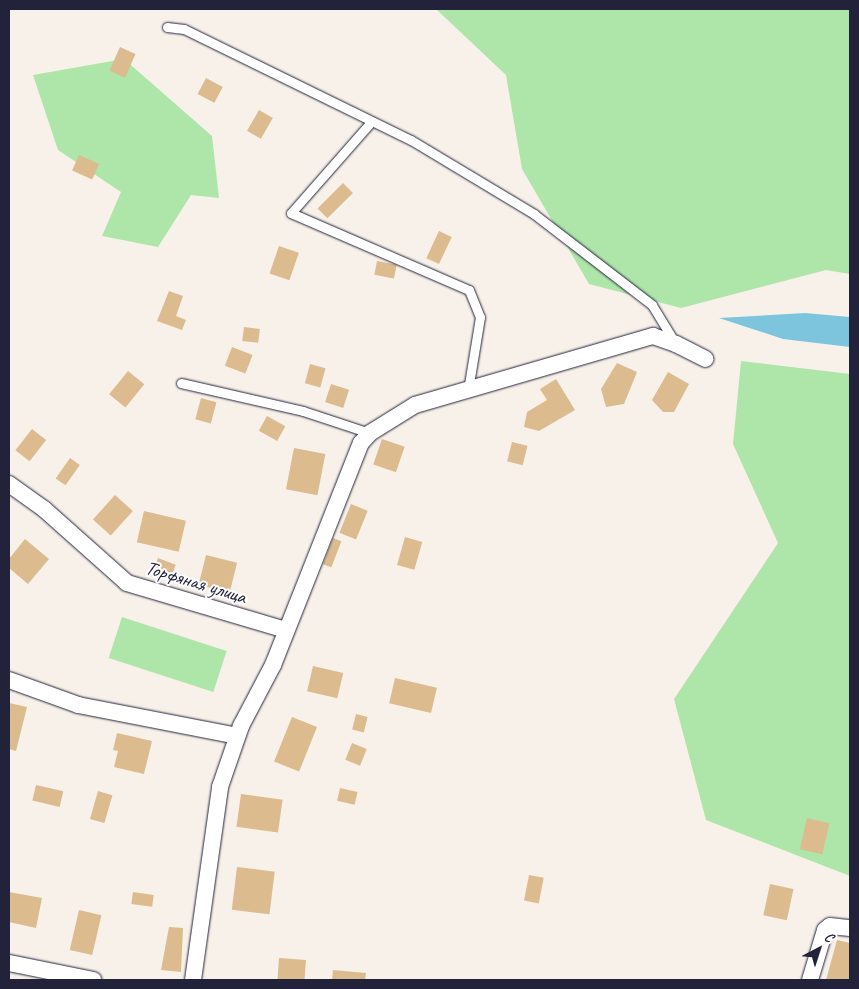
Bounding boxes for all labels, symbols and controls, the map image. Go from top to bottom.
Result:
street label: Торфяная улица [142,555,250,609]
north arrow [794,924,844,974]
text: С [821,928,837,946]

